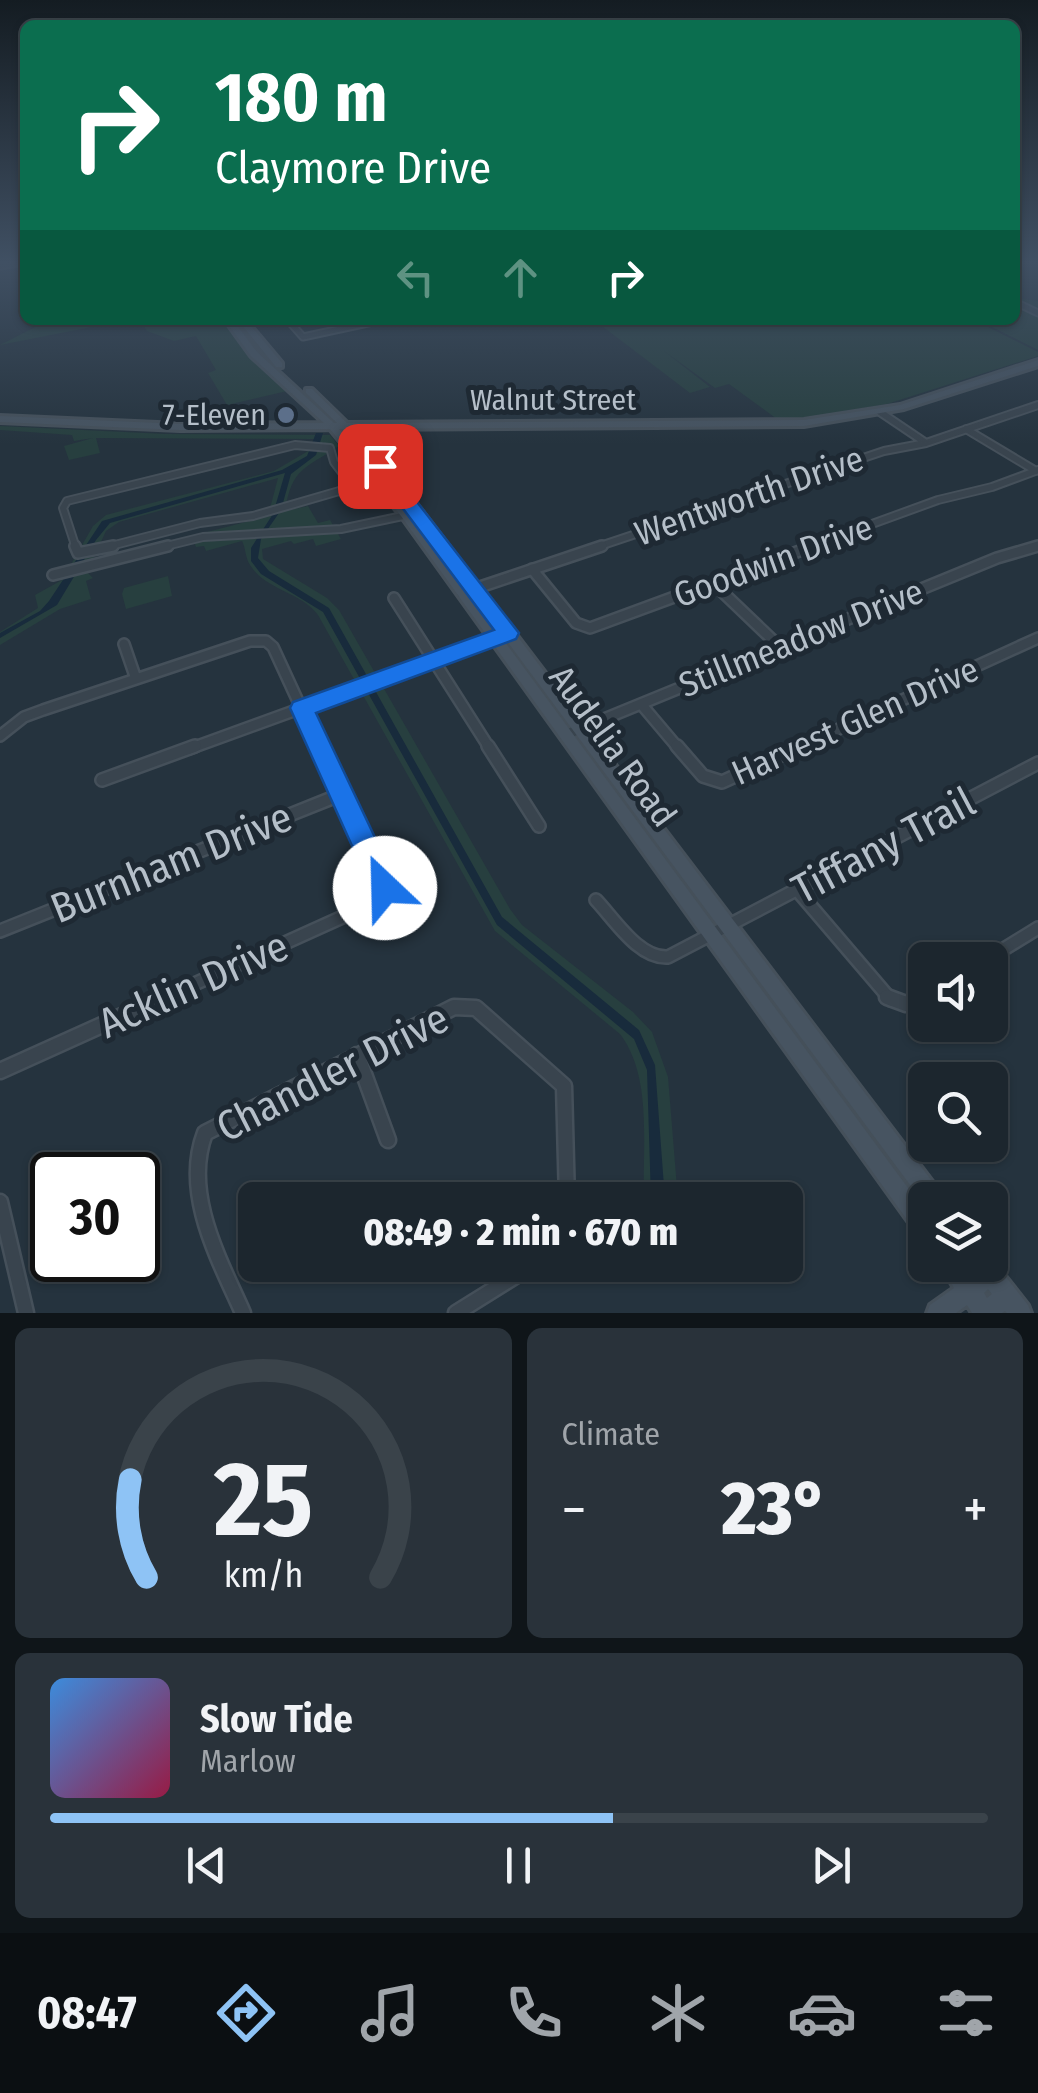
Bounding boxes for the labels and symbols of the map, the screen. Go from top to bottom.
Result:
street label: Walnut Street [470,382,636,418]
place label: 7-Eleven [163,397,266,433]
marker: 7-Eleven [275,404,297,426]
pin [338,424,423,509]
street label: Wentworth Drive [629,437,869,555]
street label: Goodwin Drive [668,506,878,616]
street label: Stillmeadow Drive [673,570,929,706]
street label: Harvest Glen Drive [725,648,985,794]
street label: Audelia Road [541,657,685,835]
street label: Tiffany Trail [784,777,983,915]
street label: Burnham Drive [44,792,299,934]
position arrow [333,836,437,940]
street label: Acklin Drive [91,921,296,1049]
street label: Chandler Drive [208,993,457,1153]
speed limit sign: 30 [30,1152,160,1282]

